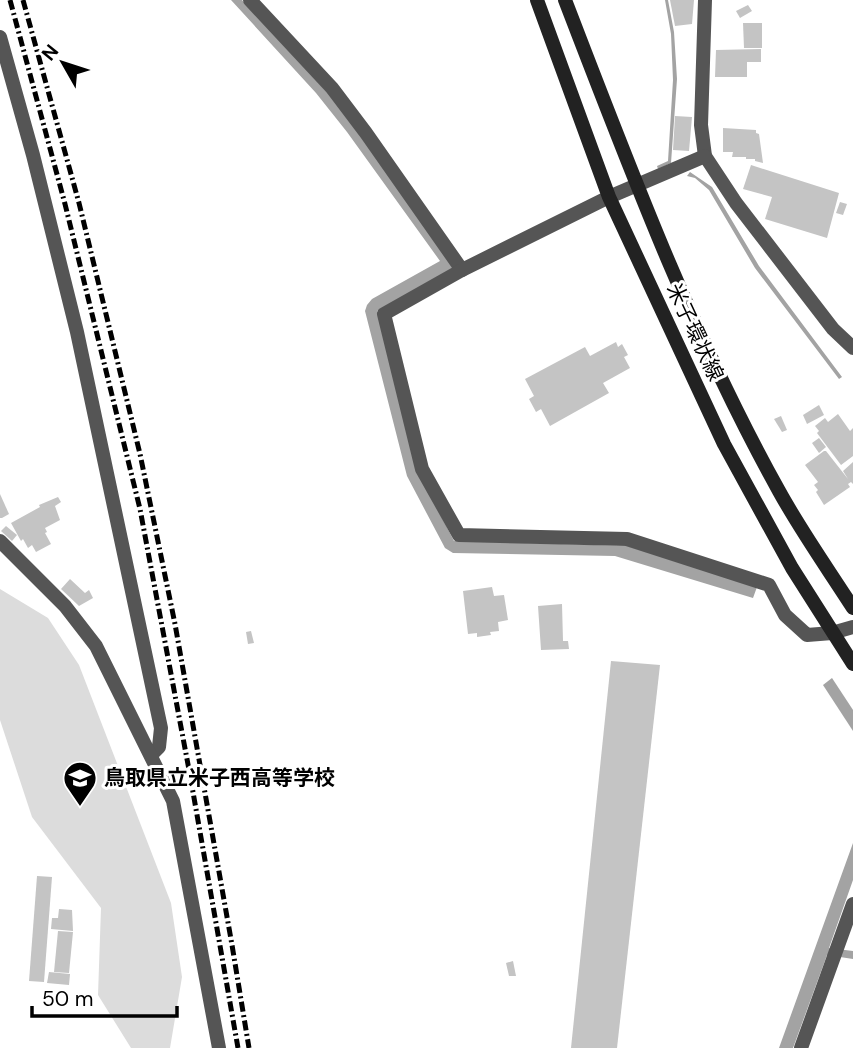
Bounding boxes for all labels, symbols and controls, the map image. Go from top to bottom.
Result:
north arrow [28,28,98,98]
text: N [36,39,64,66]
street label: 米子環状線 [660,279,730,385]
school or university icon: 鳥取県立米子西高等学校 [61,759,99,808]
place label: 鳥取県立米子西高等学校 [104,764,335,792]
scale bar [32,974,177,1018]
text: 50 m [42,985,93,1013]

